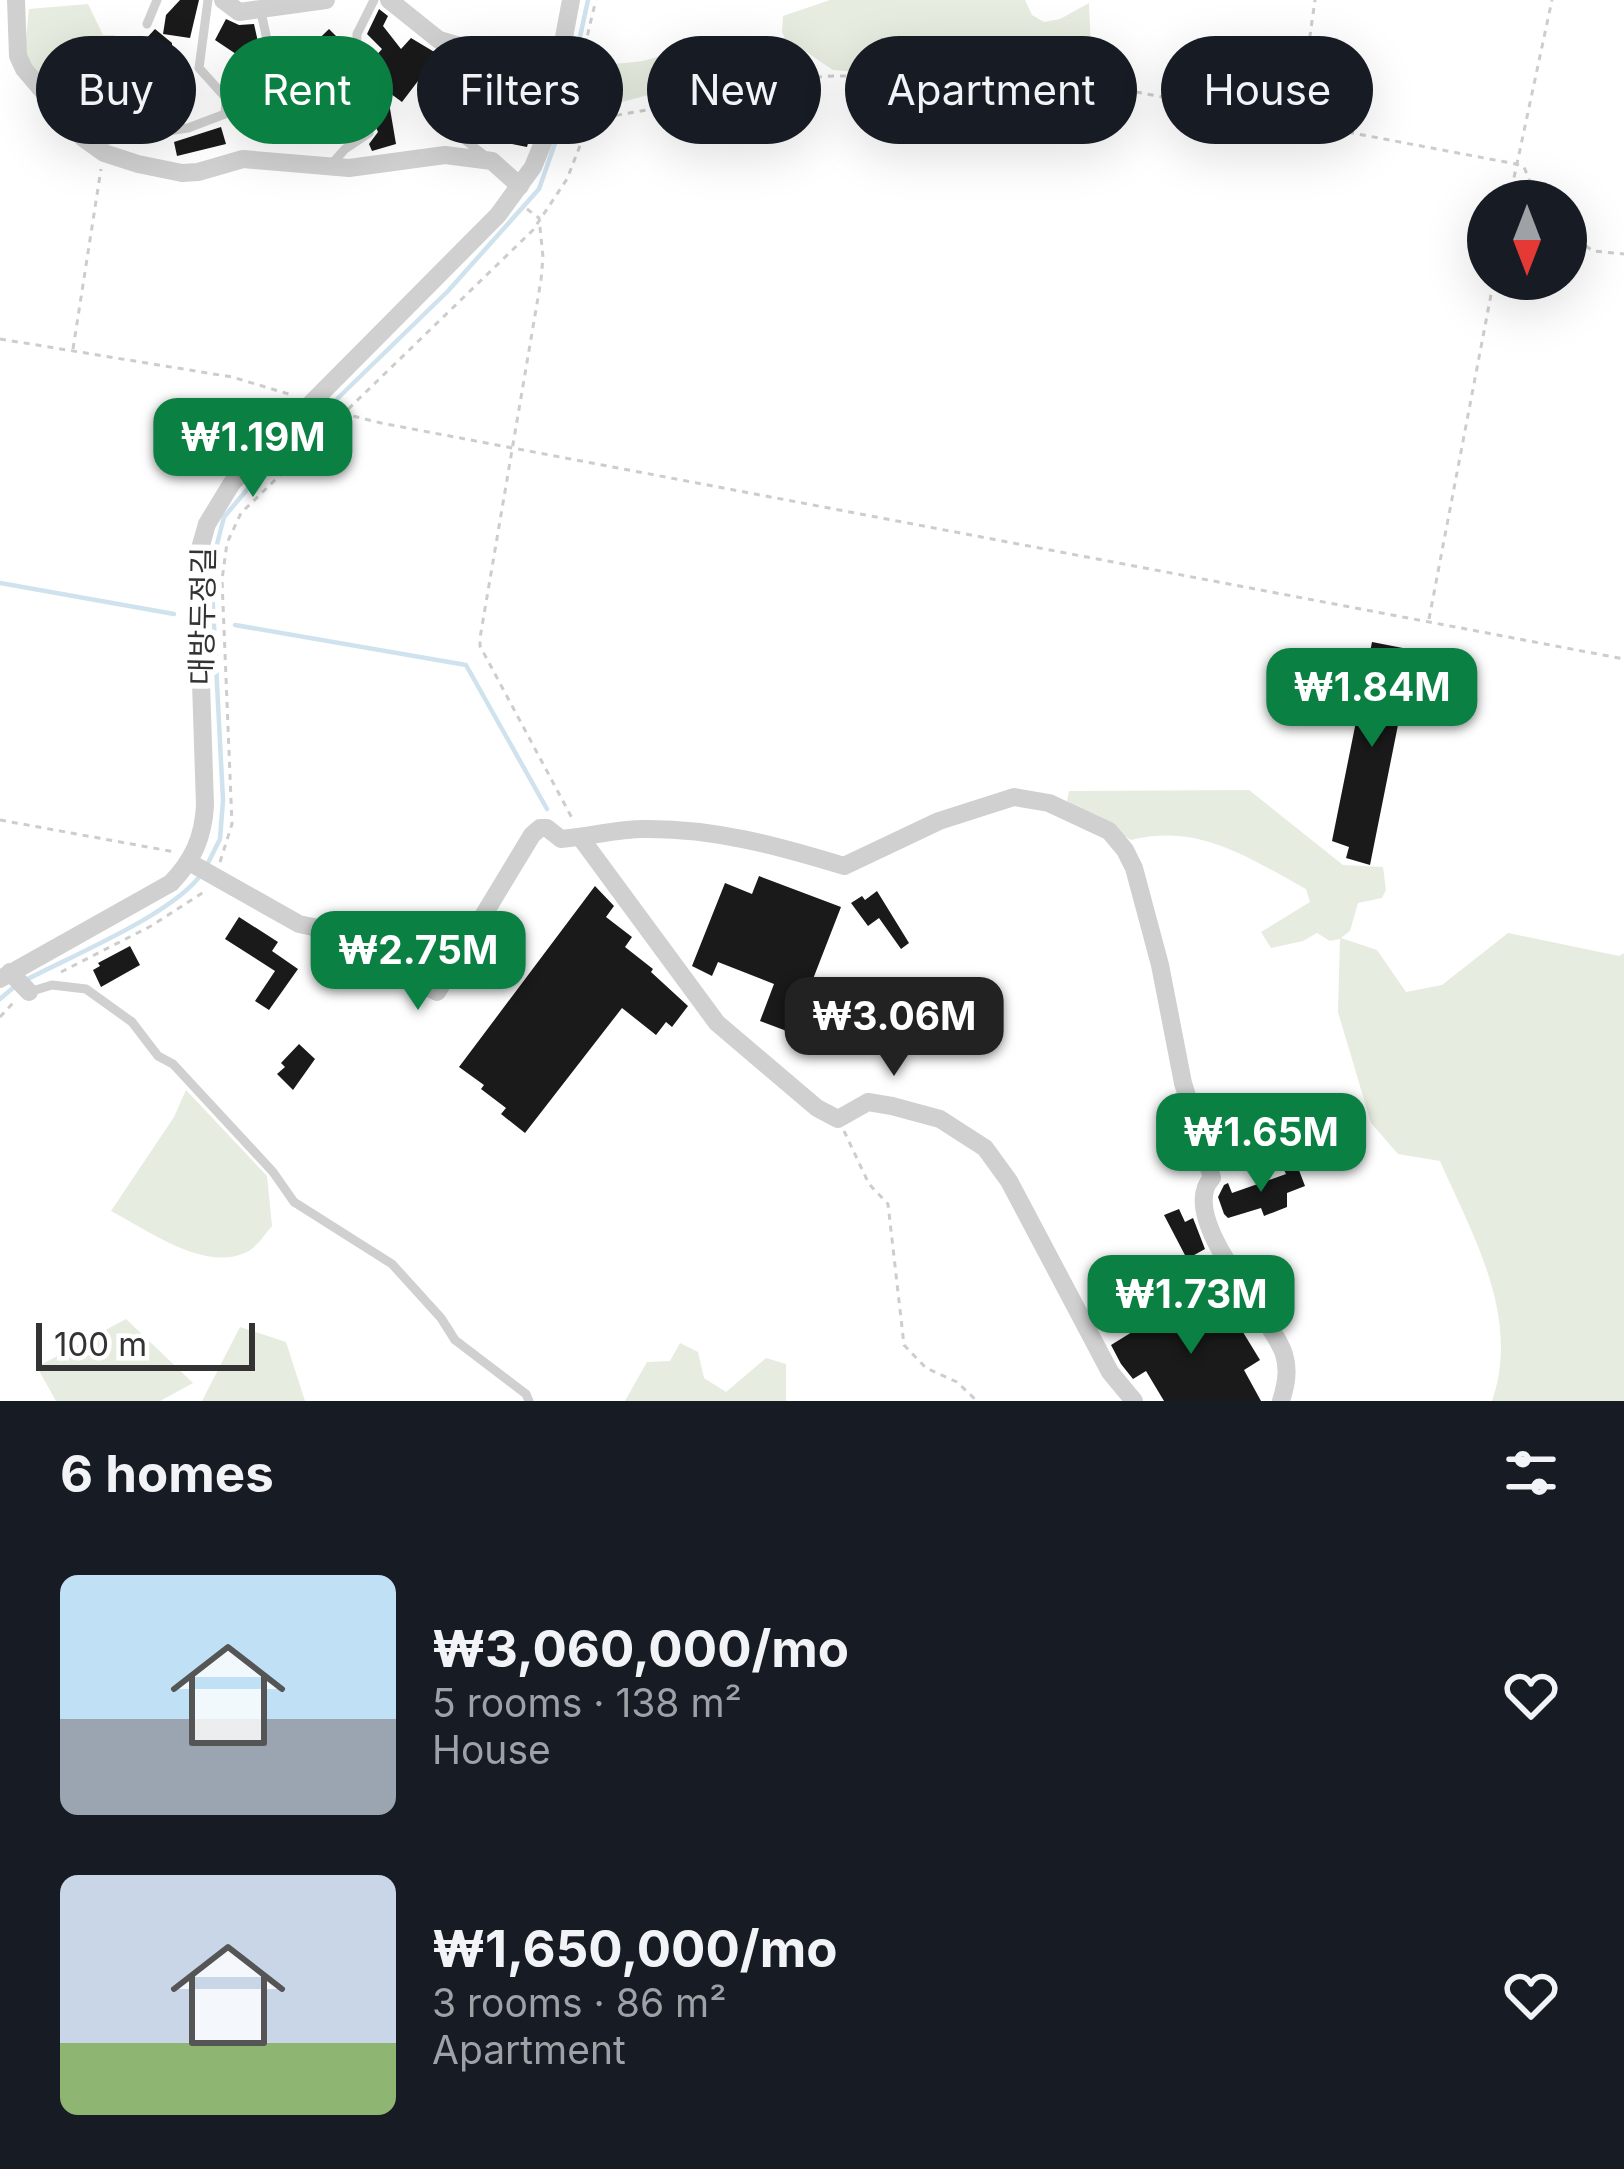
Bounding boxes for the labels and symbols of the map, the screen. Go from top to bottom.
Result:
north arrow [1467,180,1587,300]
pin: ₩1.19M [155,398,351,500]
street label: 대방두정길 [183,547,221,685]
pin: ₩1.84M [1274,648,1470,750]
pin: ₩2.75M [320,911,516,1013]
pin: ₩3.06M [796,977,992,1079]
pin: ₩1.65M [1163,1093,1359,1195]
pin: ₩1.73M [1093,1255,1289,1357]
scale bar [36,1317,255,1370]

